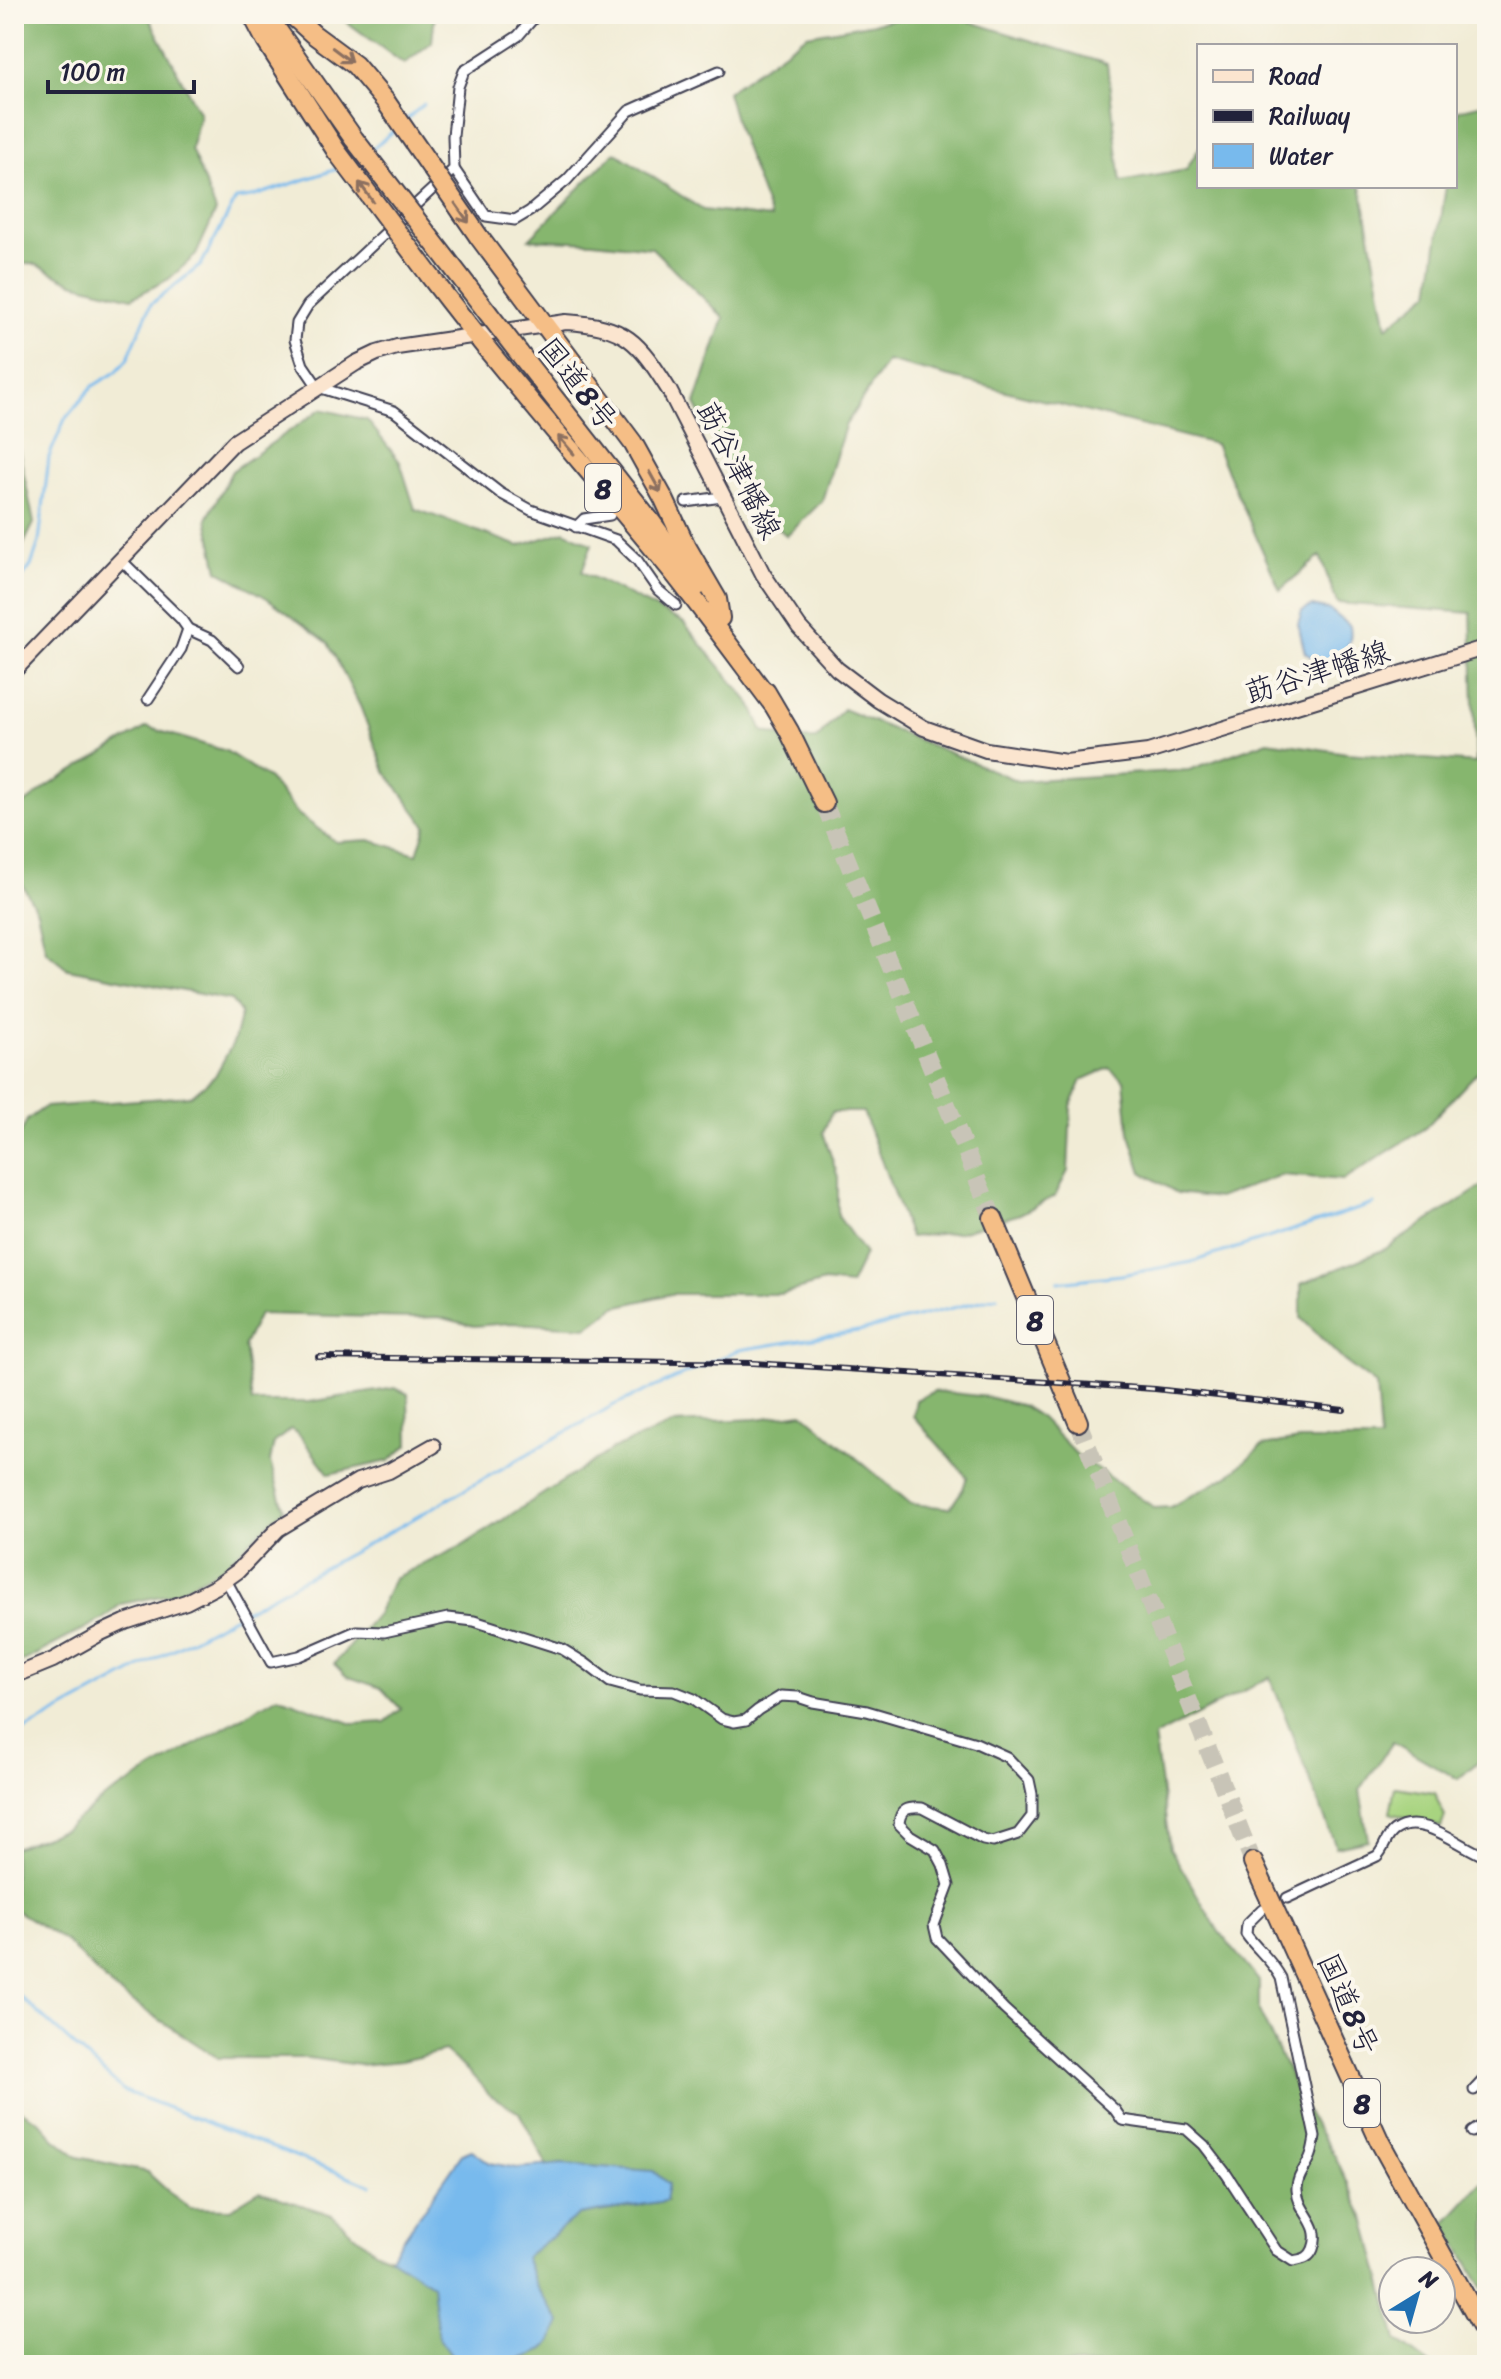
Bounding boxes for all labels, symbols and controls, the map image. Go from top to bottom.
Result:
scale bar [48,44,194,94]
legend [1197,44,1457,188]
one-way arrow [330,47,352,64]
text: 100 m [60,51,125,93]
text: Road [1269,55,1323,97]
text: Railway [1269,95,1351,137]
text: Water [1269,135,1334,177]
one-way arrow [358,182,375,203]
one-way arrow [454,201,470,223]
street label: 国道8号 [523,325,633,443]
street label: 莇谷津幡線 [681,391,797,549]
one-way arrow [557,436,575,456]
road number: 8 [585,464,621,512]
one-way arrow [648,470,663,494]
street label: 莇谷津幡線 [1237,624,1397,720]
road number: 8 [1017,1296,1053,1344]
street label: 国道8号 [1301,1944,1395,2064]
road number: 8 [1344,2079,1380,2127]
north arrow [1377,2255,1457,2335]
text: N [1410,2259,1447,2300]

